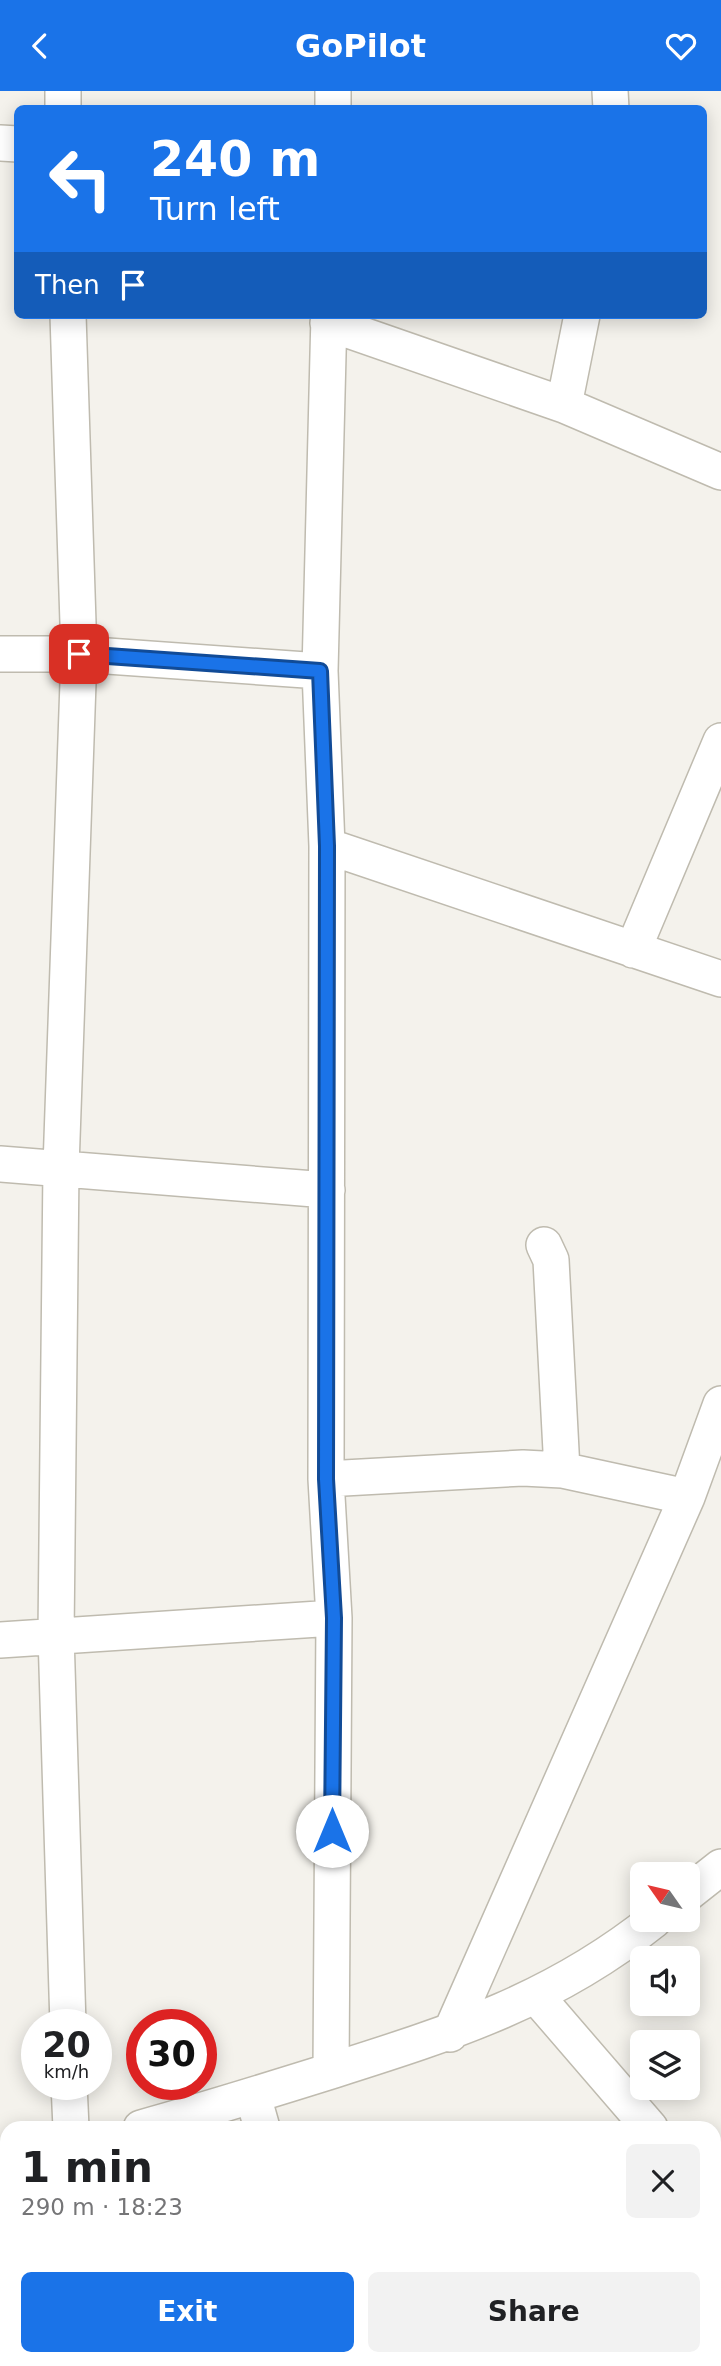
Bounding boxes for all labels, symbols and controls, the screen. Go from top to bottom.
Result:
icon: back [21,27,59,65]
text: GoPilot [295,27,426,65]
icon: heart [662,27,700,65]
text: 240 m [150,131,320,188]
icon: left [35,133,126,224]
text: Turn left [150,190,280,228]
icon: arrive [114,266,152,304]
text: Then [35,270,100,300]
pin [49,624,109,684]
icon: arrive [60,635,98,673]
position arrow [295,1794,369,1868]
north arrow [630,1862,700,1932]
map controls [630,1862,700,2100]
button: sound [630,1946,700,2016]
speed limit sign: 30 [126,2009,217,2100]
text: 20 [42,2025,91,2065]
button: layers [630,2030,700,2100]
text: km/h [44,2061,89,2082]
text: 1 min [21,2143,153,2192]
button: close [626,2144,700,2218]
text: 290 m · 18:23 [21,2194,183,2220]
button: Exit [21,2272,354,2352]
button: Share [368,2272,700,2352]

